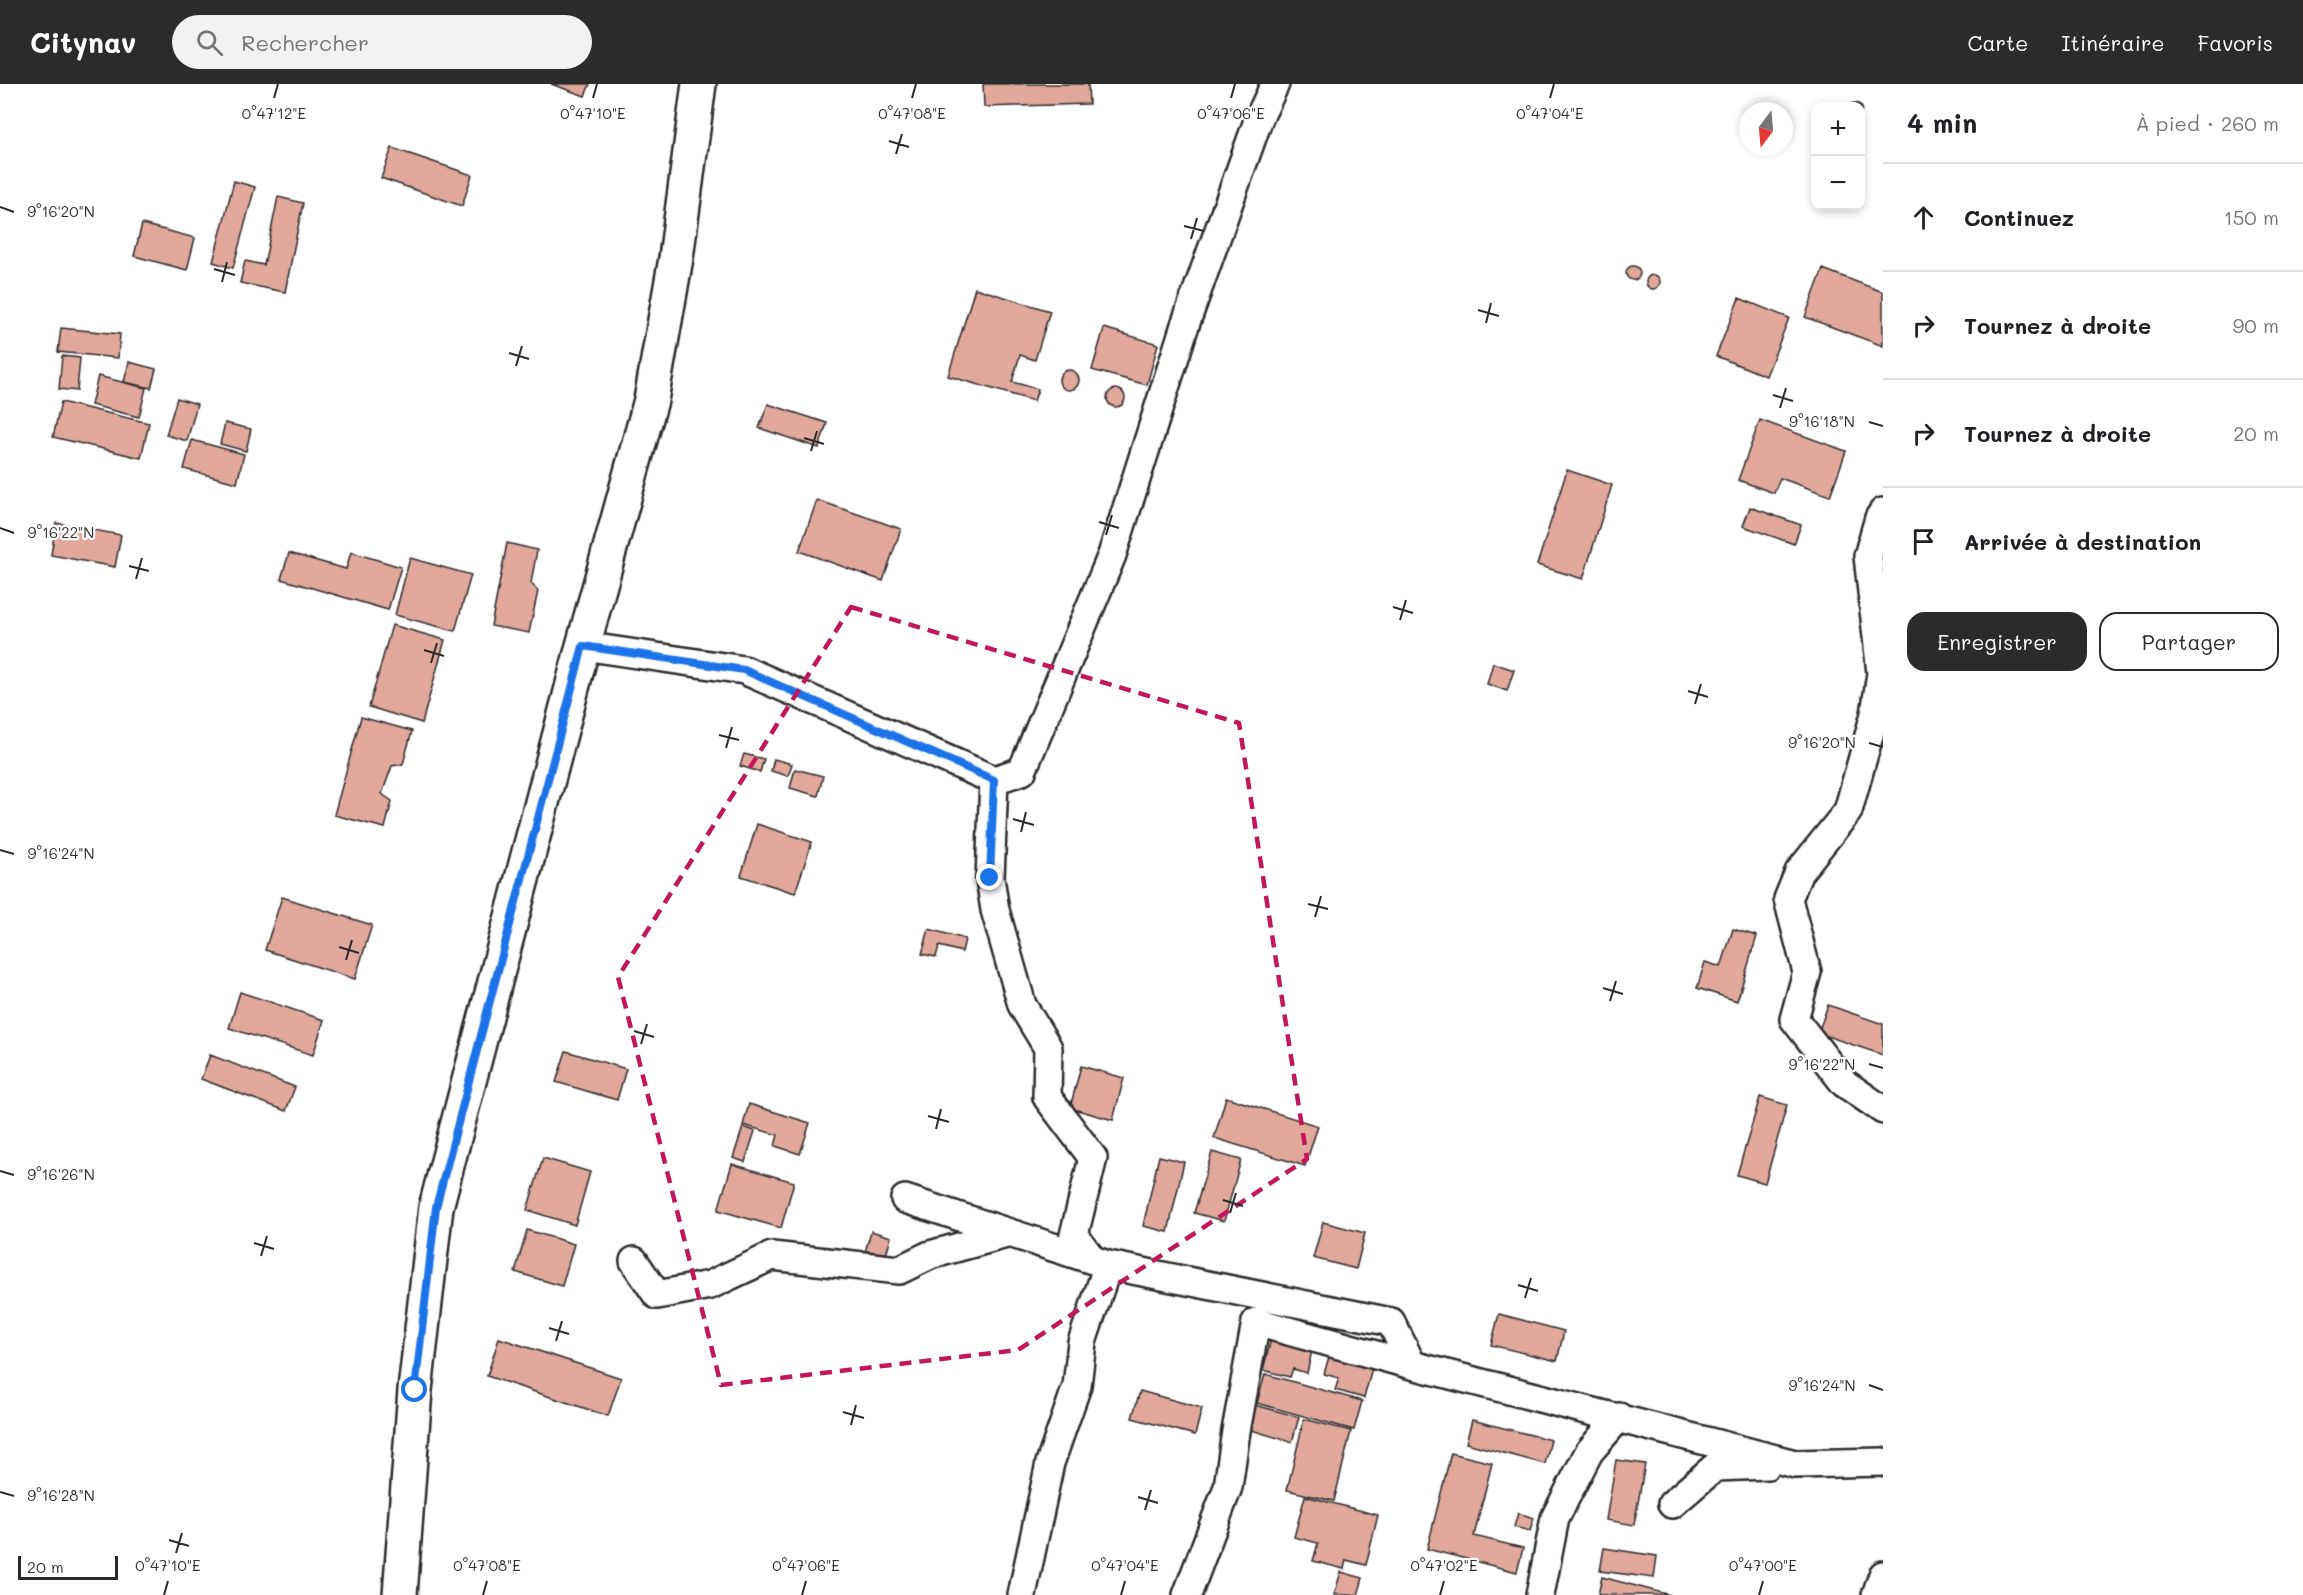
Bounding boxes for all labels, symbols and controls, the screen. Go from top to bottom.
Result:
search box [172,15,592,69]
text: Citynav [30,24,136,60]
icon: search [193,26,226,59]
text: Rechercher [241,28,369,57]
text: Carte [1967,29,2028,56]
text: Itinéraire [2061,29,2164,56]
text: Favoris [2197,29,2273,56]
north arrow [1739,102,1793,156]
map controls [1811,102,1865,210]
button: + [1811,102,1865,156]
text: 0°47'12"E [242,103,307,123]
text: 0°47'10"E [560,103,626,123]
text: 0°47'08"E [878,103,946,123]
text: 0°47'06"E [1197,103,1265,123]
text: 0°47'04"E [1516,103,1584,123]
text: 4 min [1907,106,1977,140]
text: À pied · 260 m [2136,110,2279,136]
button: − [1811,156,1865,210]
text: 9°16'20"N [27,201,95,221]
icon: ahead [1907,201,1940,234]
text: Continuez [1964,203,2074,232]
text: 150 m [2224,204,2279,230]
icon: right [1907,309,1940,342]
text: Tournez à droite [1964,311,2151,340]
text: 90 m [2233,312,2279,338]
text: 9°16'18"N [1789,411,1855,431]
icon: right [1907,417,1940,450]
text: Tournez à droite [1964,419,2151,448]
text: 20 m [2233,420,2279,446]
text: 9°16'22"N [28,522,94,542]
icon: arrive [1907,525,1940,558]
text: Arrivée à destination [1964,527,2201,556]
button: Enregistrer [1907,612,2087,671]
button: Partager [2099,612,2279,671]
text: 9°16'20"N [1788,732,1856,752]
text: 9°16'24"N [27,843,95,863]
route end [976,864,1002,890]
text: 9°16'22"N [1789,1054,1855,1074]
text: 9°16'26"N [27,1164,95,1184]
text: 9°16'24"N [1788,1375,1856,1395]
route start [401,1376,427,1402]
text: 9°16'28"N [27,1485,95,1505]
scale bar [18,1553,118,1580]
text: 0°47'10"E [135,1555,201,1575]
text: 0°47'08"E [453,1555,521,1575]
text: 0°47'06"E [772,1555,840,1575]
text: 0°47'04"E [1091,1555,1159,1575]
text: 0°47'02"E [1411,1555,1478,1575]
text: 0°47'00"E [1729,1555,1797,1575]
text: 20 m [27,1556,64,1577]

